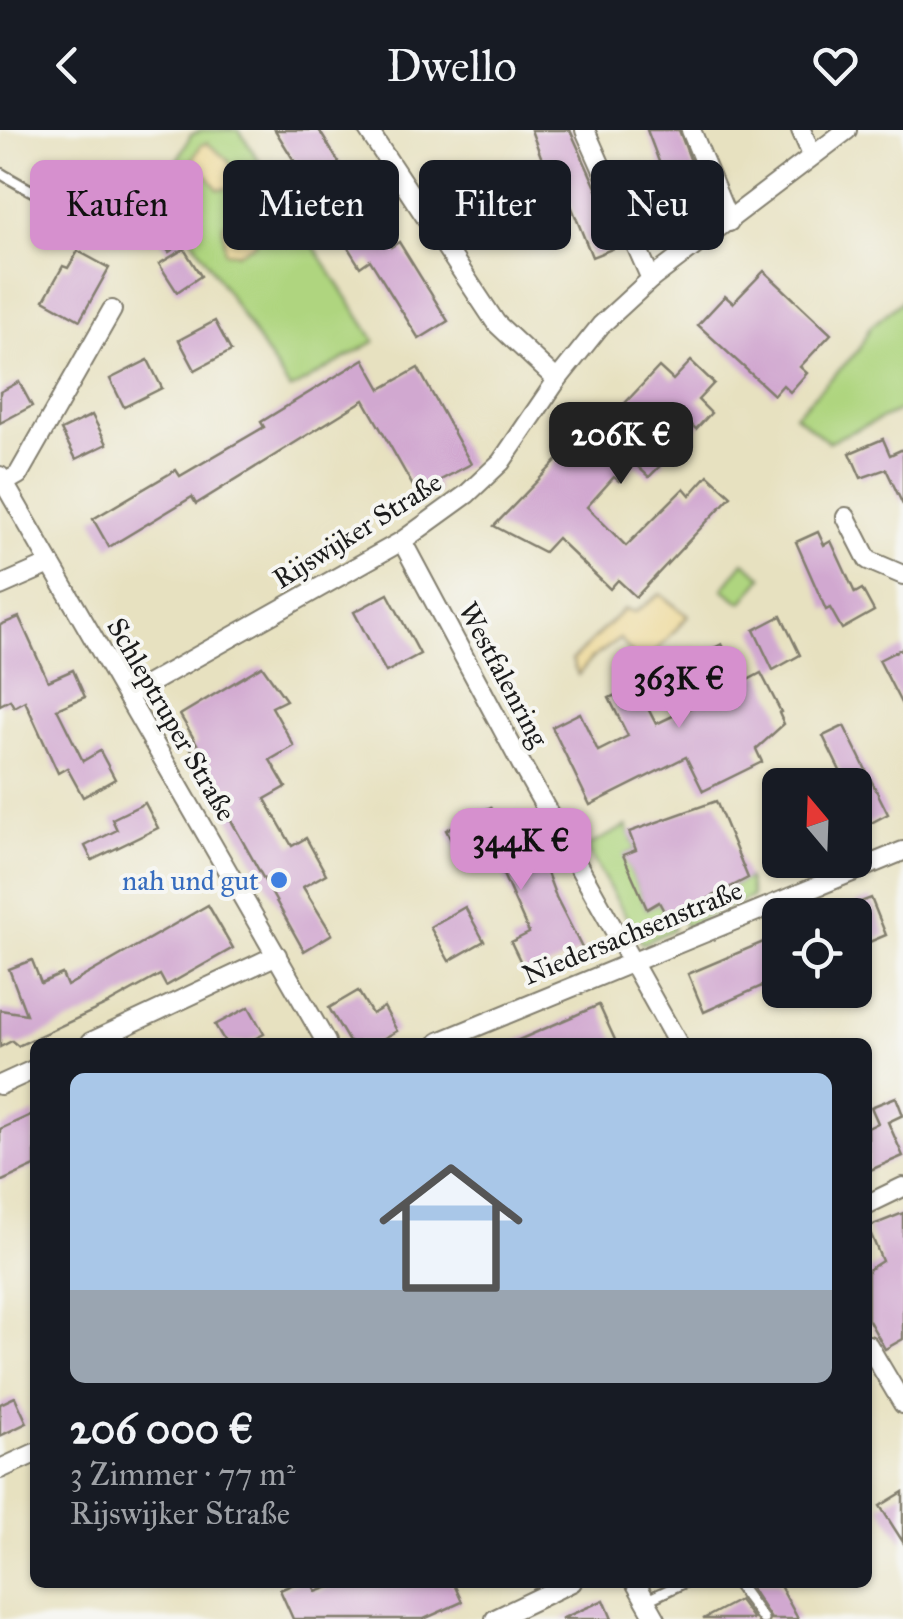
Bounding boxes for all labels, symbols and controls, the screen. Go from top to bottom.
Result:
icon: back [40,38,95,93]
text: Dwello [386,38,517,93]
icon: heart [808,38,863,93]
chip: Kaufen [30,160,203,250]
chip: Mieten [223,160,399,250]
chip: Filter [419,160,571,250]
chip: Neu [591,160,724,250]
pin: 206K € [540,402,702,487]
text: 206K € [571,415,671,454]
street label: Rijswijker Straße [266,465,448,596]
street label: Westfalenring [451,596,557,754]
street label: Schleptruper Straße [99,611,244,827]
pin: 363K € [598,646,760,731]
text: 363K € [634,659,725,698]
north arrow [762,768,872,878]
map controls [762,768,872,1008]
pin: 344K € [440,808,602,893]
text: 344K € [472,821,570,860]
place label: nah und gut [122,863,259,898]
marker: nah und gut [268,869,290,891]
street label: Niedersachsenstraße [517,872,747,993]
button: locate [762,898,872,1008]
icon: home [361,1138,541,1318]
text: 206 000 € [70,1403,254,1455]
text: 3 Zimmer · 77 m² [70,1455,295,1494]
text: Rijswijker Straße [70,1494,290,1533]

